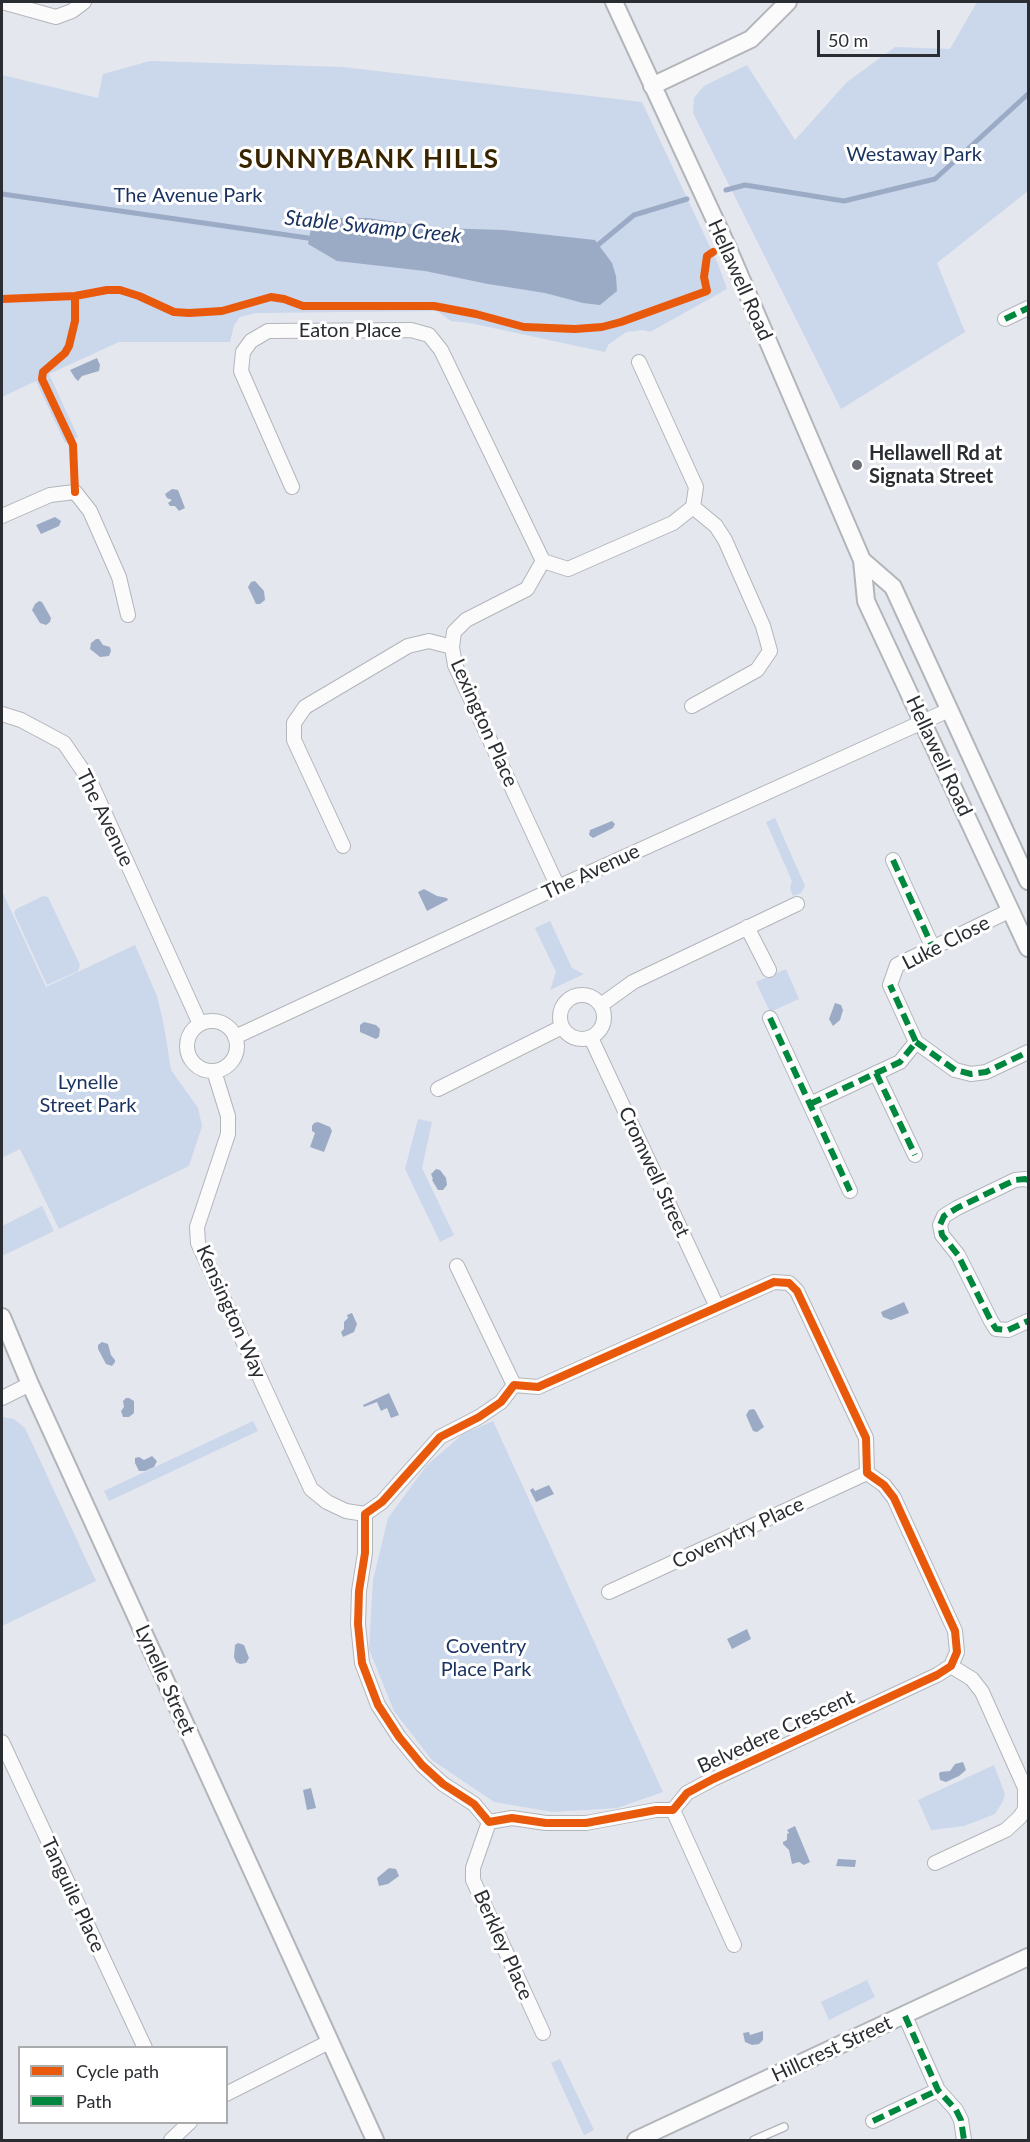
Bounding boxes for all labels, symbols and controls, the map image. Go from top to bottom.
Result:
scale bar [820,18,943,56]
text: 50 m [828,29,868,51]
park label: Westaway Park [846,143,982,167]
district label: SUNNYBANK HILLS [238,144,500,176]
park label: The Avenue Park [114,184,262,208]
water label: Stable Swamp Creek [284,205,462,249]
street label: Hellawell Road [703,216,777,344]
street label: Eaton Place [299,319,401,343]
place label: Hellawell Rd at Signata Street [869,442,1002,489]
marker: Hellawell Rd at Signata Street [850,458,864,472]
street label: Lexington Place [445,655,523,791]
street label: Hellawell Road [901,692,977,820]
street label: The Avenue [71,766,139,870]
street label: The Avenue [538,839,644,905]
street label: Luke Close [898,911,994,975]
park label: Lynelle Street Park [40,1071,136,1118]
street label: Cromwell Street [613,1103,695,1241]
street label: Kensington Way [191,1242,271,1382]
street label: Covenytry Place [668,1492,808,1574]
street label: Lynelle Street [130,1621,200,1739]
park label: Coventry Place Park [441,1635,531,1682]
street label: Belvedere Crescent [694,1685,858,1779]
street label: Tanguile Place [36,1834,110,1956]
street label: Berkley Place [468,1886,538,2004]
street label: Hillcrest Street [768,2011,896,2087]
legend [18,2046,228,2124]
text: Cycle path [76,2060,159,2082]
text: Path [76,2090,112,2112]

